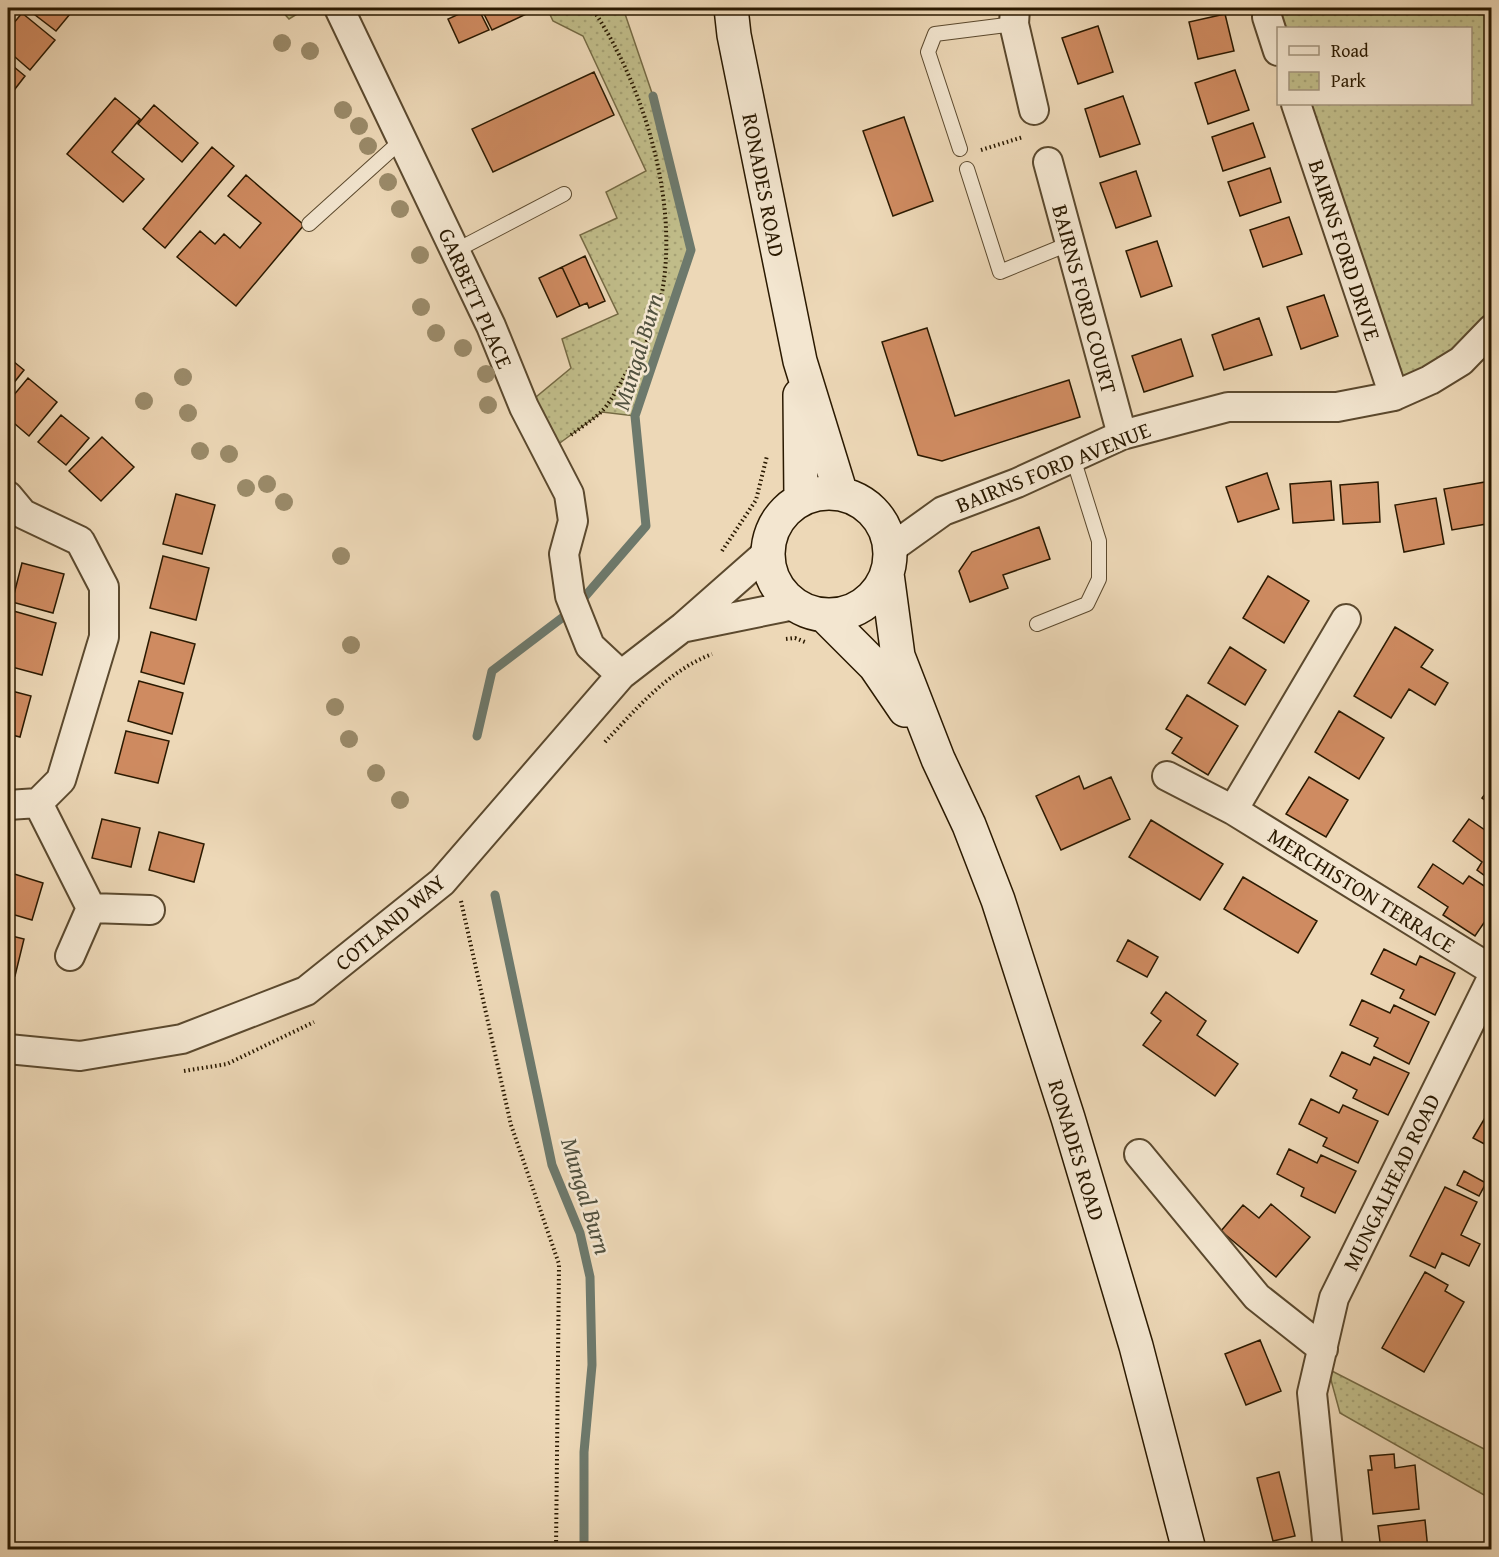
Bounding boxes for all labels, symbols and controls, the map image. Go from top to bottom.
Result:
legend [1277,27,1472,105]
text: Road [1331,37,1369,64]
text: Park [1331,67,1367,94]
street label: RONADES ROAD [734,110,794,260]
street label: BAIRNS FORD DRIVE [1301,155,1389,345]
street label: BAIRNS FORD COURT [1044,201,1126,397]
street label: GARBETT PLACE [431,223,521,373]
water label: Mungal Burn [603,289,672,415]
street label: BAIRNS FORD AVENUE [951,413,1155,521]
street label: MERCHISTON TERRACE [1262,819,1462,961]
street label: COTLAND WAY [328,866,452,978]
street label: RONADES ROAD [1040,1076,1114,1224]
street label: MUNGALHEAD ROAD [1334,1088,1448,1276]
water label: Mungal Burn [552,1133,621,1259]

